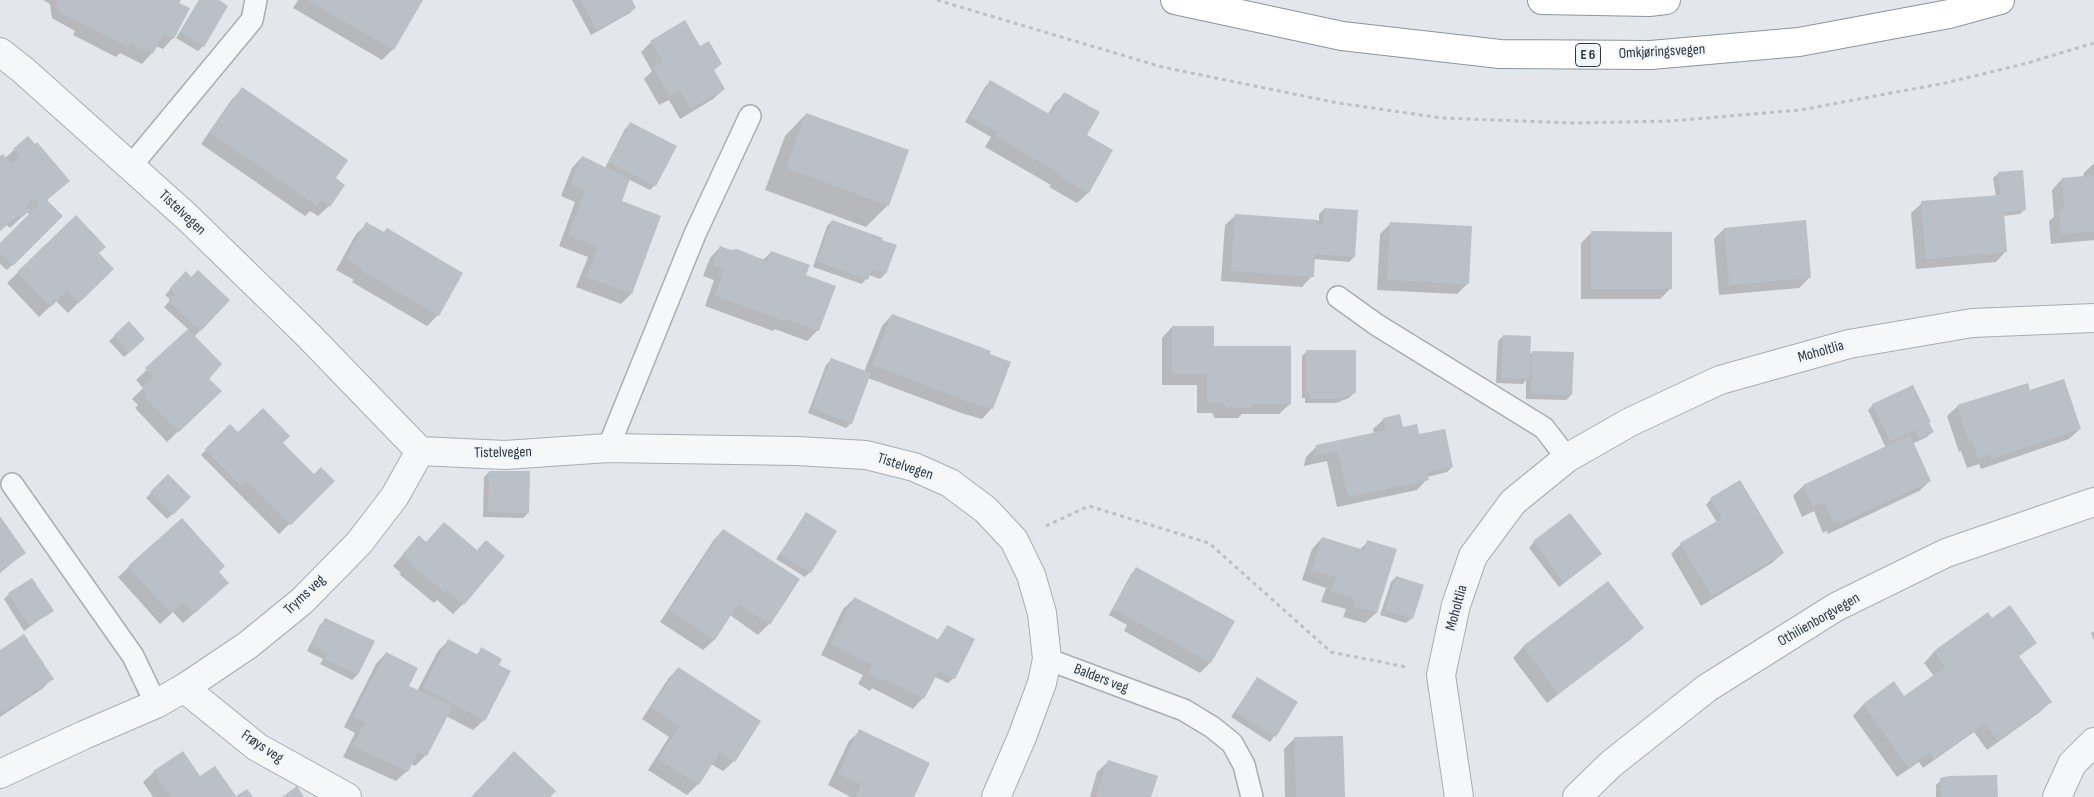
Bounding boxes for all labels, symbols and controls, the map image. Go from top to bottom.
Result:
street label: Omkjøringsvegen [1618,41,1706,63]
road number: E 6 [1576,44,1600,66]
street label: Tistelvegen [155,187,209,239]
street label: Moholtlia [1796,337,1846,367]
street label: Tistelvegen [474,443,532,463]
street label: Tistelvegen [875,450,935,484]
street label: Tryms veg [280,571,330,619]
street label: Moholtlia [1442,583,1472,633]
street label: Othilienborgvegen [1775,589,1863,651]
street label: Balders veg [1071,660,1131,698]
street label: Frøys veg [237,726,287,768]

